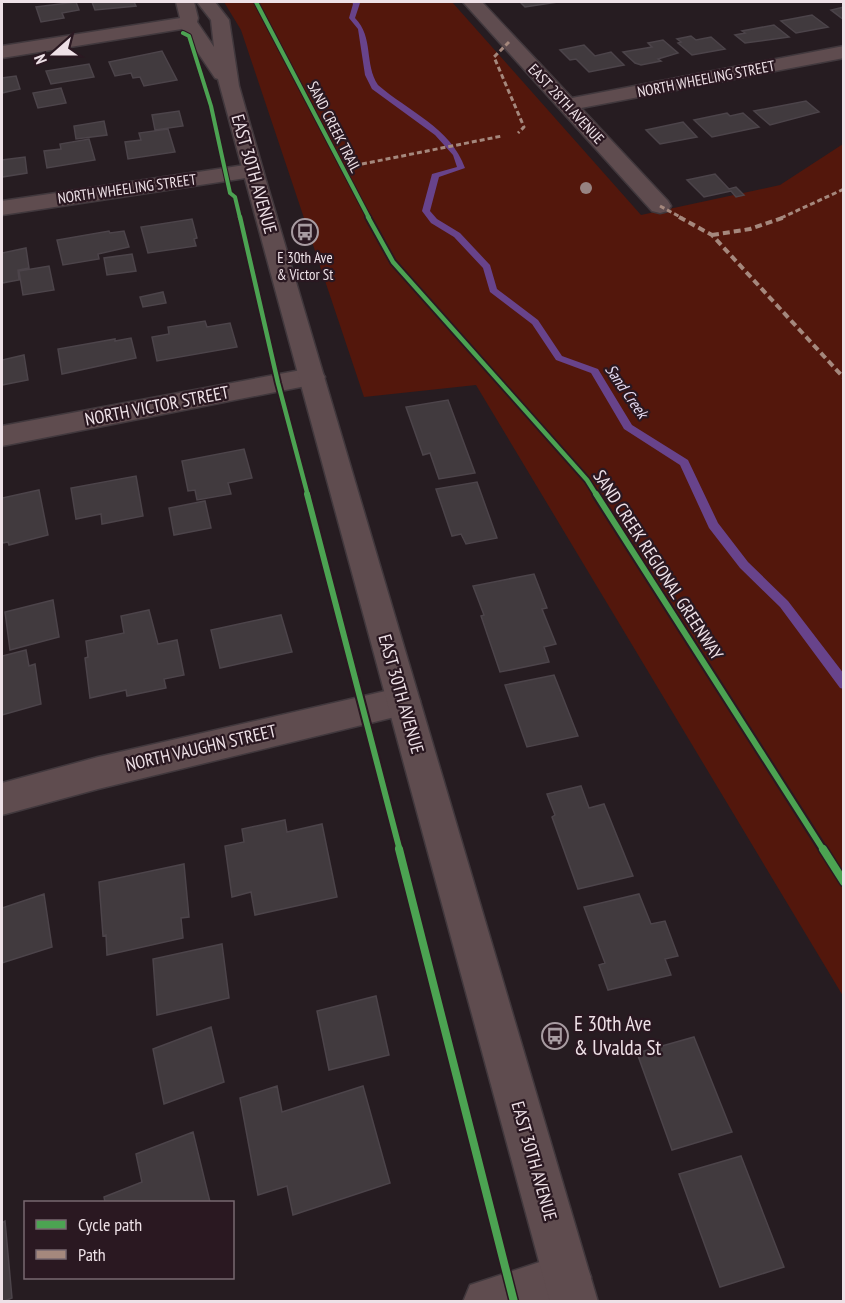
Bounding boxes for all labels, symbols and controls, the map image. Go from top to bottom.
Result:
north arrow [24,24,84,84]
text: N [29,52,51,67]
street label: NORTH WHEELING STREET [636,56,777,101]
street label: EAST 28TH AVENUE [524,60,608,148]
street label: SAND CREEK TRAIL [303,78,366,176]
street label: EAST 30TH AVENUE [226,112,283,236]
street label: NORTH WHEELING STREET [56,169,198,208]
bus stop icon: E 30th Ave & Victor St [290,217,320,247]
place label: E 30th Ave & Victor St [277,248,333,284]
water label: Sand Creek [601,360,654,423]
street label: NORTH VICTOR STREET [83,380,231,431]
street label: SAND CREEK REGIONAL GREENWAY [588,465,729,665]
street label: EAST 30TH AVENUE [373,632,430,756]
street label: NORTH VAUGHN STREET [123,719,278,776]
place label: E 30th Ave & Uvalda St [574,1010,662,1061]
bus stop icon: E 30th Ave & Uvalda St [540,1021,570,1051]
street label: EAST 30TH AVENUE [506,1099,563,1223]
legend [24,1201,234,1279]
text: Cycle path [78,1213,142,1236]
text: Path [78,1243,106,1266]

